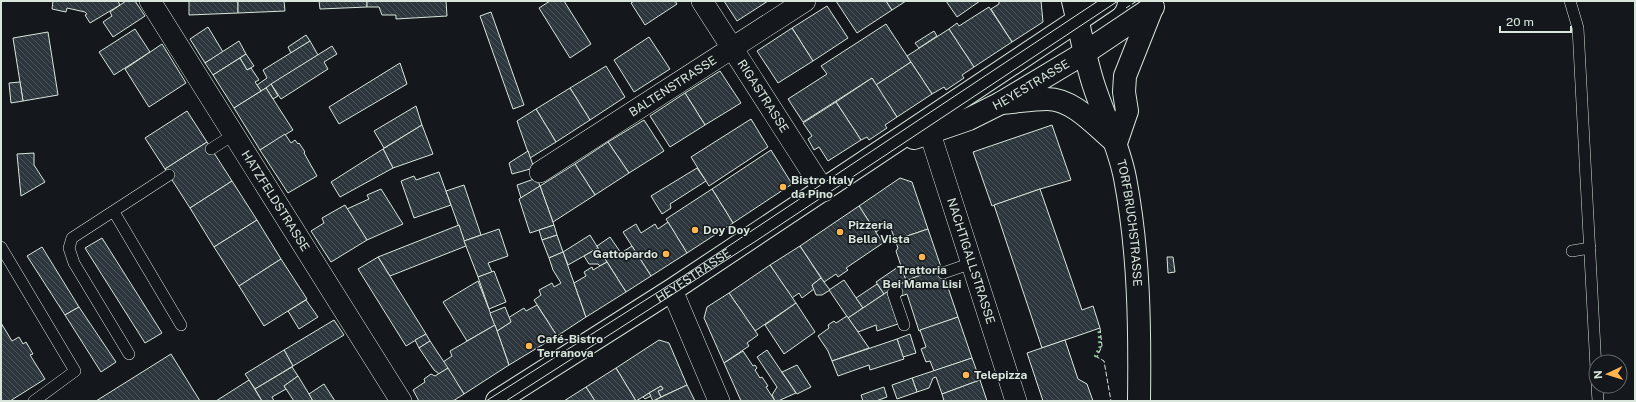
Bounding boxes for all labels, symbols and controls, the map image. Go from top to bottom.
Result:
scale bar [1500,8,1571,34]
text: 20 m [1506,15,1534,29]
street label: BALTENSTRASSE [626,53,719,120]
street label: RIGASTRASSE [735,57,792,135]
street label: HEYESTRASSE [990,57,1072,113]
street label: HATZFELDSTRASSE [239,148,312,254]
street label: TORFBRUCHSTRASSE [1114,158,1144,287]
place label: Bistro Italy da Pino [791,173,854,201]
marker: Bistro Italy da Pino [778,182,788,192]
street label: NACHTIGALLSTRASSE [944,196,998,326]
place label: Pizzeria Bella Vista [848,218,910,246]
place label: Doy Doy [703,223,750,237]
marker: Doy Doy [690,225,700,235]
marker: Pizzeria Bella Vista [835,227,845,237]
street label: HEYESTRASSE [653,246,733,305]
place label: Gattopardo [593,247,658,261]
marker: Gattopardo [661,249,671,259]
marker: Trattoria Bei Mama Lisi [917,252,927,262]
place label: Trattoria Bei Mama Lisi [883,263,961,291]
place label: Café-Bistro Terranova [537,332,603,360]
marker: Café-Bistro Terranova [524,341,534,351]
north arrow [1588,354,1628,394]
place label: Telepizza [974,368,1028,382]
marker: Telepizza [961,370,971,380]
text: N [1592,370,1604,379]

